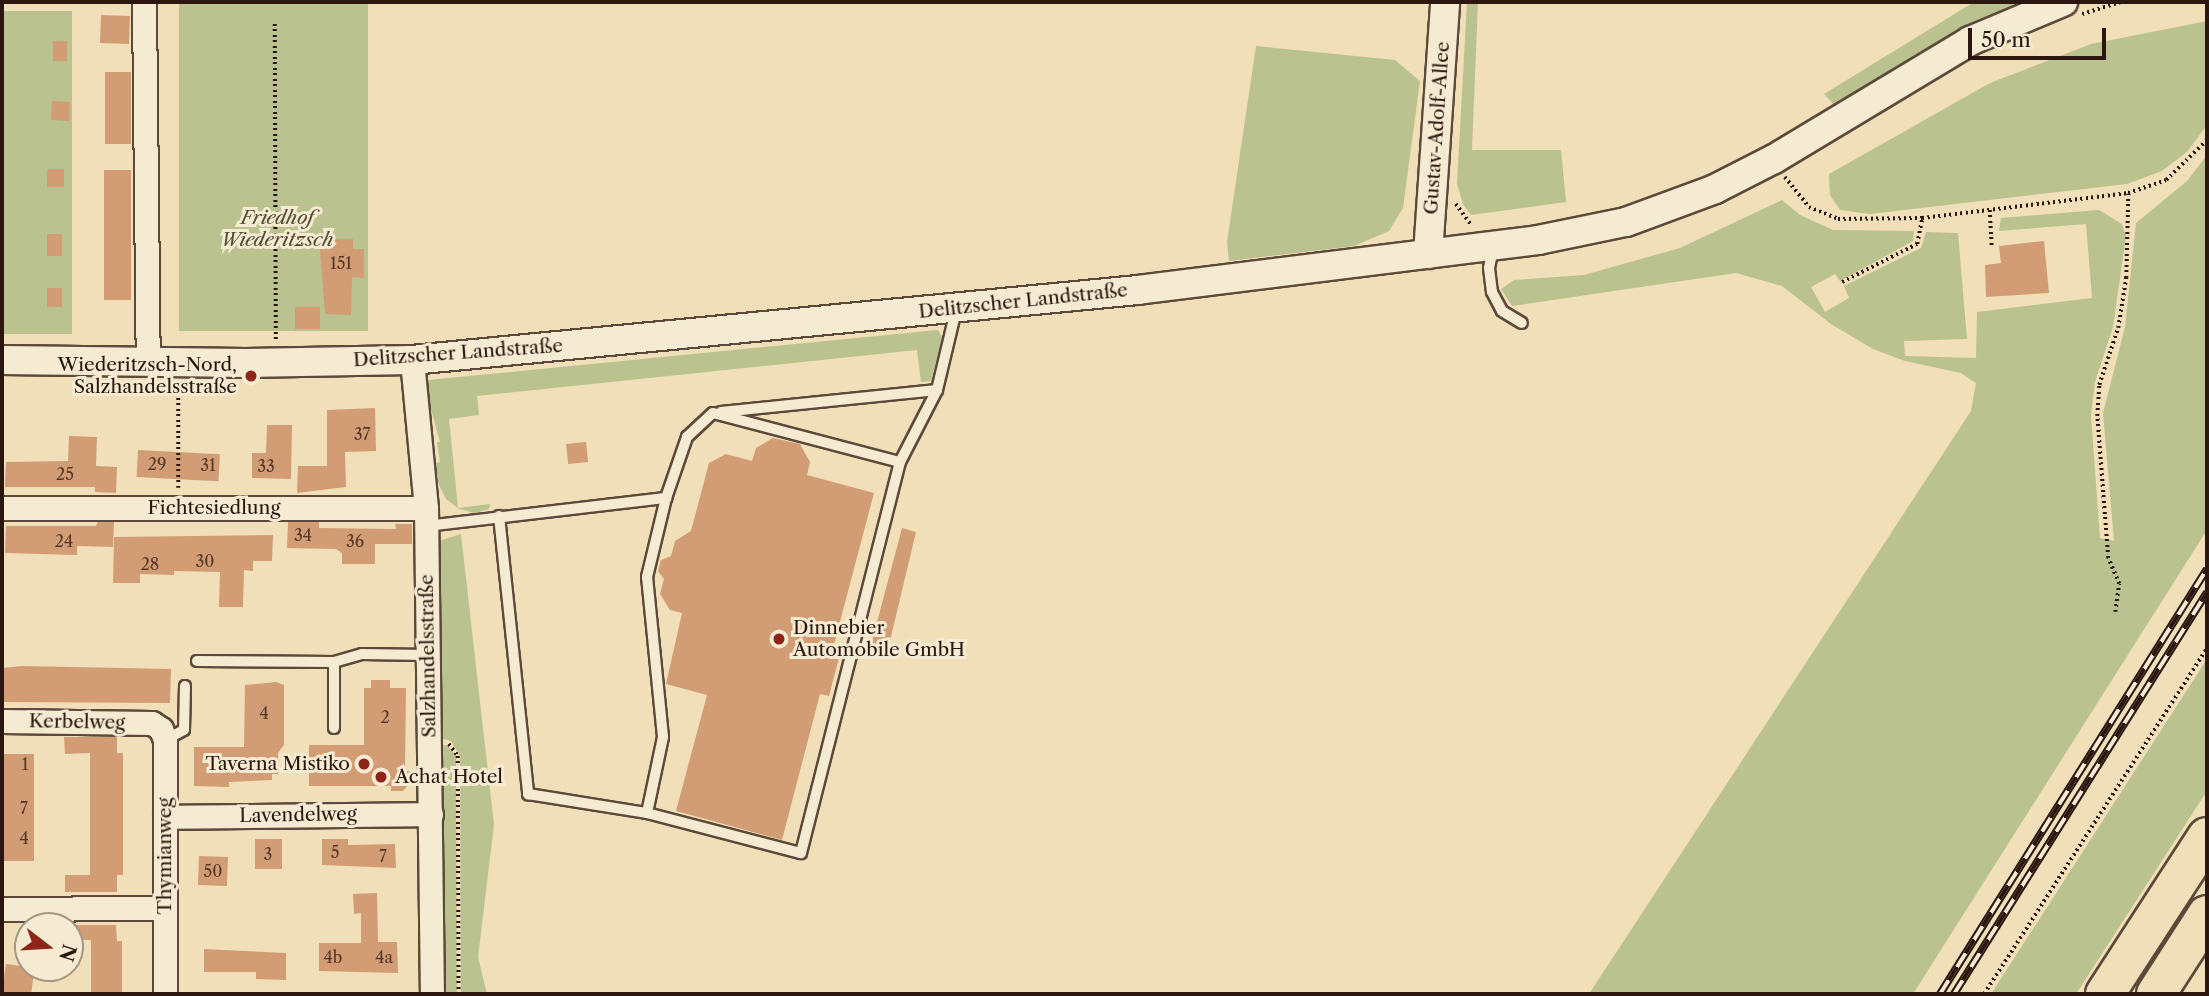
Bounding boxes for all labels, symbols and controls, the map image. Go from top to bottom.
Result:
scale bar [1971,14,2109,58]
text: 50 m [1981,27,2031,52]
street label: Gustav-Adolf-Allee [1420,41,1454,215]
park label: Friedhof Wiederitzsch [221,207,333,251]
house number: 151 [330,253,352,273]
street label: Delitzscher Landstraße [917,279,1129,323]
street label: Delitzscher Landstraße [352,334,564,372]
place label: Wiederitzsch-Nord, Salzhandelsstraße [57,354,237,398]
marker: Wiederitzsch-Nord, Salzhandelsstraße [243,368,259,384]
house number: 37 [354,424,370,444]
house number: 29 [148,454,166,474]
house number: 31 [200,455,216,475]
house number: 33 [257,456,275,476]
house number: 25 [56,464,74,484]
street label: Fichtesiedlung [148,497,280,519]
house number: 34 [294,525,312,545]
house number: 24 [55,531,73,551]
house number: 36 [346,531,364,551]
house number: 30 [196,551,214,571]
house number: 28 [141,554,159,574]
street label: Salzhandelsstraße [415,574,441,738]
place label: Dinnebier Automobile GmbH [793,617,965,661]
marker: Dinnebier Automobile GmbH [771,631,787,647]
house number: 4 [259,703,269,723]
house number: 2 [380,707,390,727]
street label: Kerbelweg [29,710,125,734]
place label: Taverna Mistiko [205,753,350,775]
house number: 1 [22,754,28,774]
marker: Taverna Mistiko [356,756,372,772]
place label: Achat Hotel [395,766,503,788]
marker: Achat Hotel [373,769,389,785]
street label: Thymianweg [154,797,176,915]
house number: 7 [20,798,28,818]
street label: Lavendelweg [239,803,357,827]
house number: 4 [19,828,29,848]
house number: 5 [331,842,339,862]
house number: 3 [264,844,272,864]
house number: 7 [379,846,387,866]
house number: 50 [204,861,222,881]
north arrow [14,912,84,982]
text: N [54,941,81,964]
house number: 4b [324,947,342,967]
house number: 4a [375,947,393,967]

